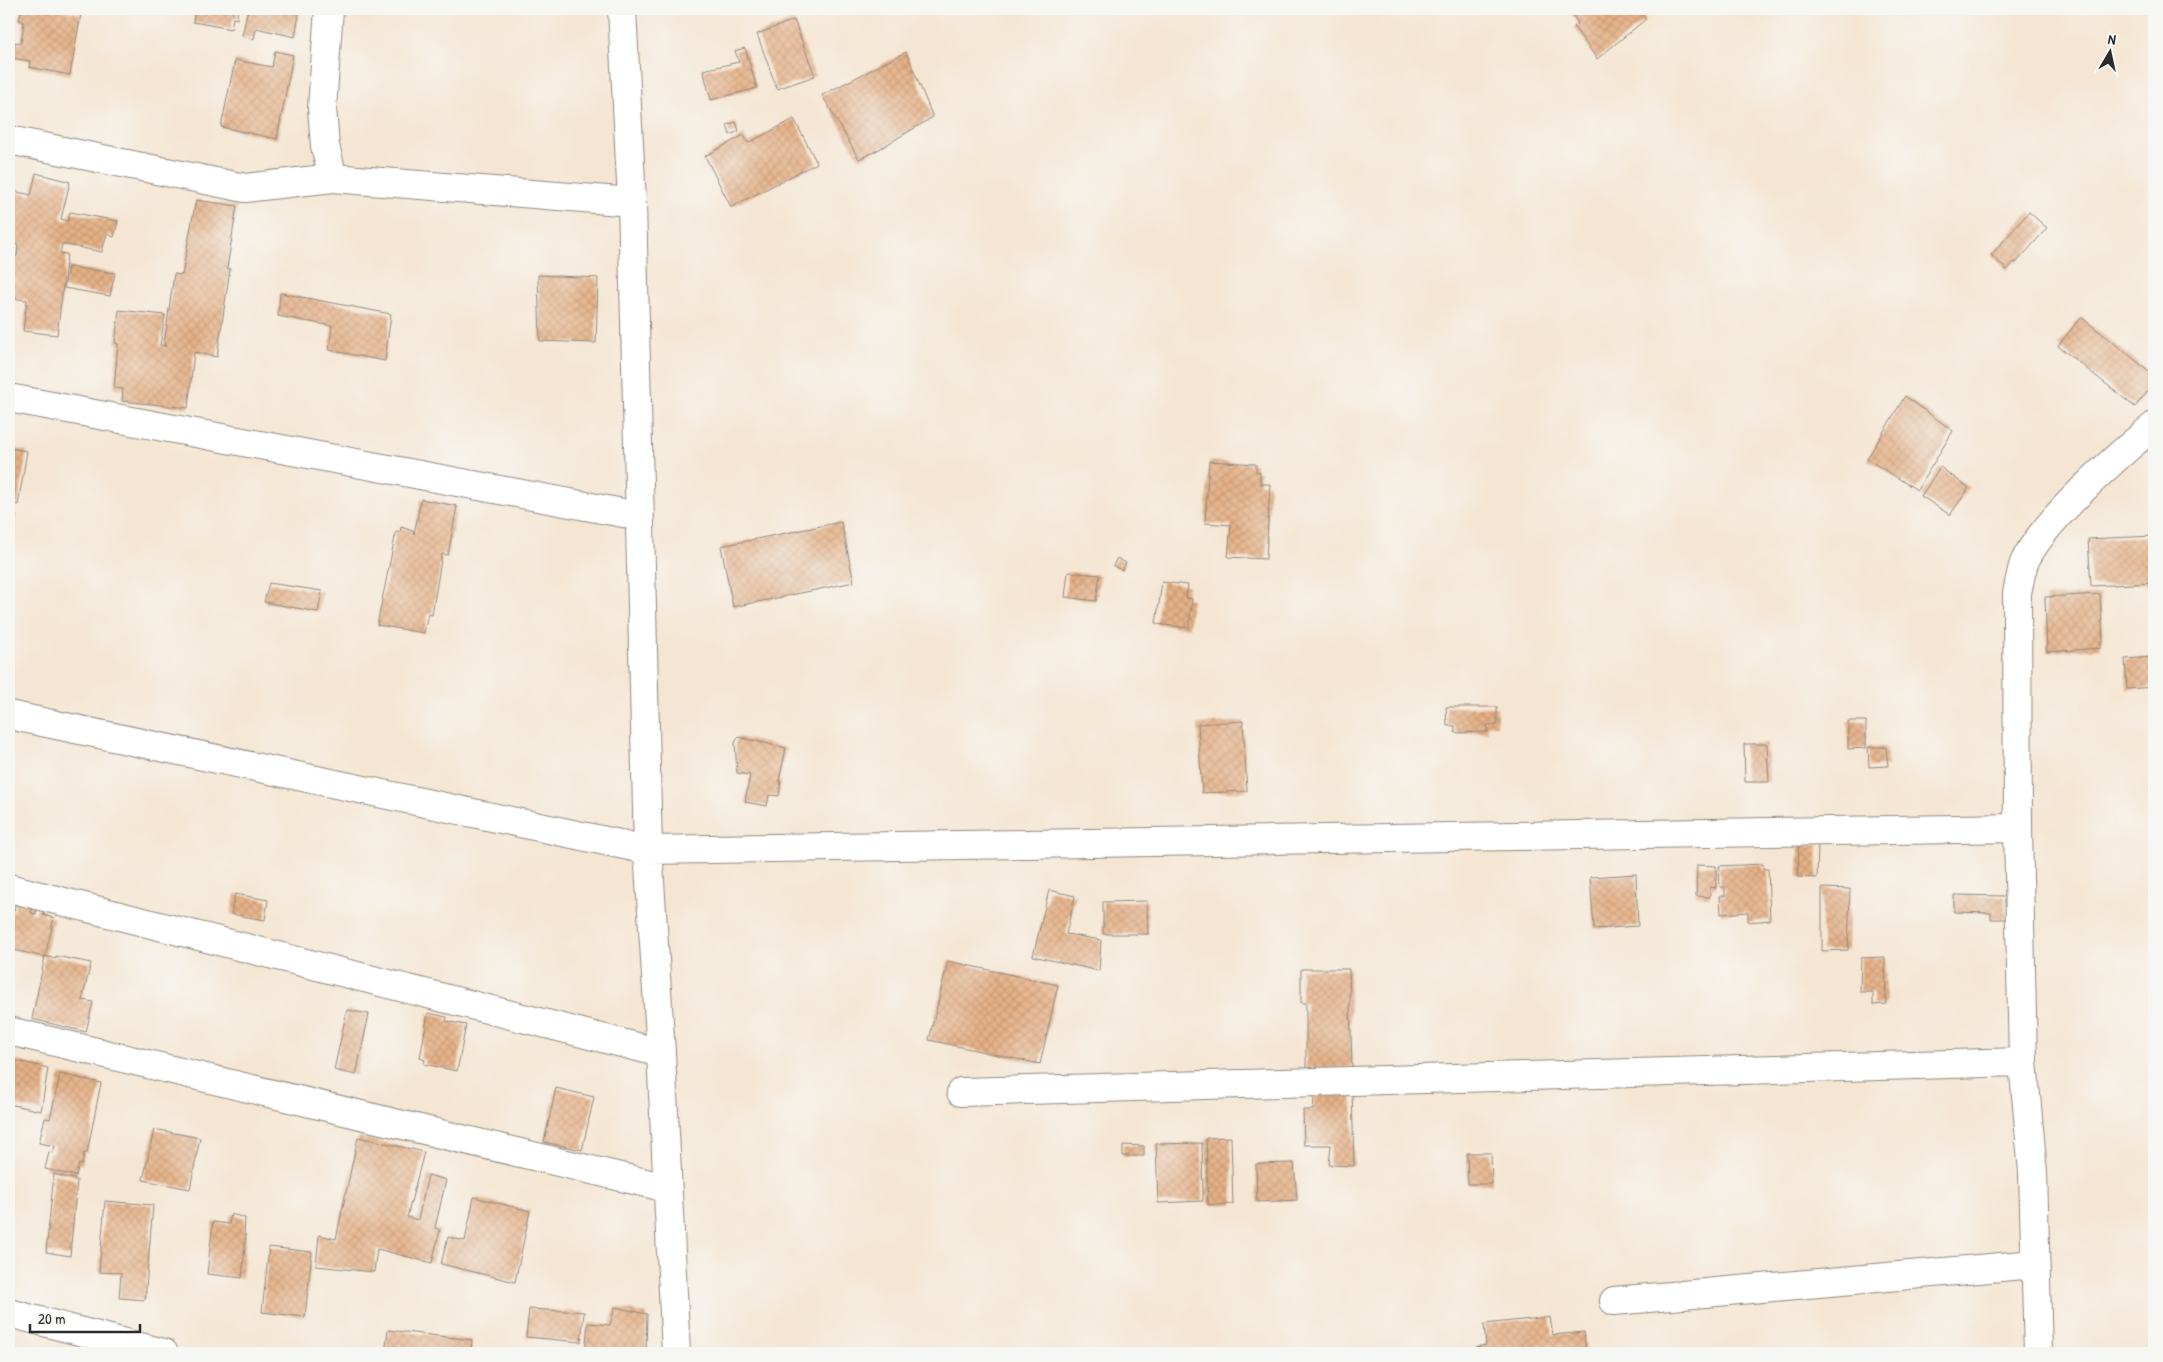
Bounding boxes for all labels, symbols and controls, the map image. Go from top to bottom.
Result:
north arrow [2086,28,2136,78]
text: N [2107,29,2118,49]
scale bar [30,1302,140,1334]
text: 20 m [38,1308,65,1329]

